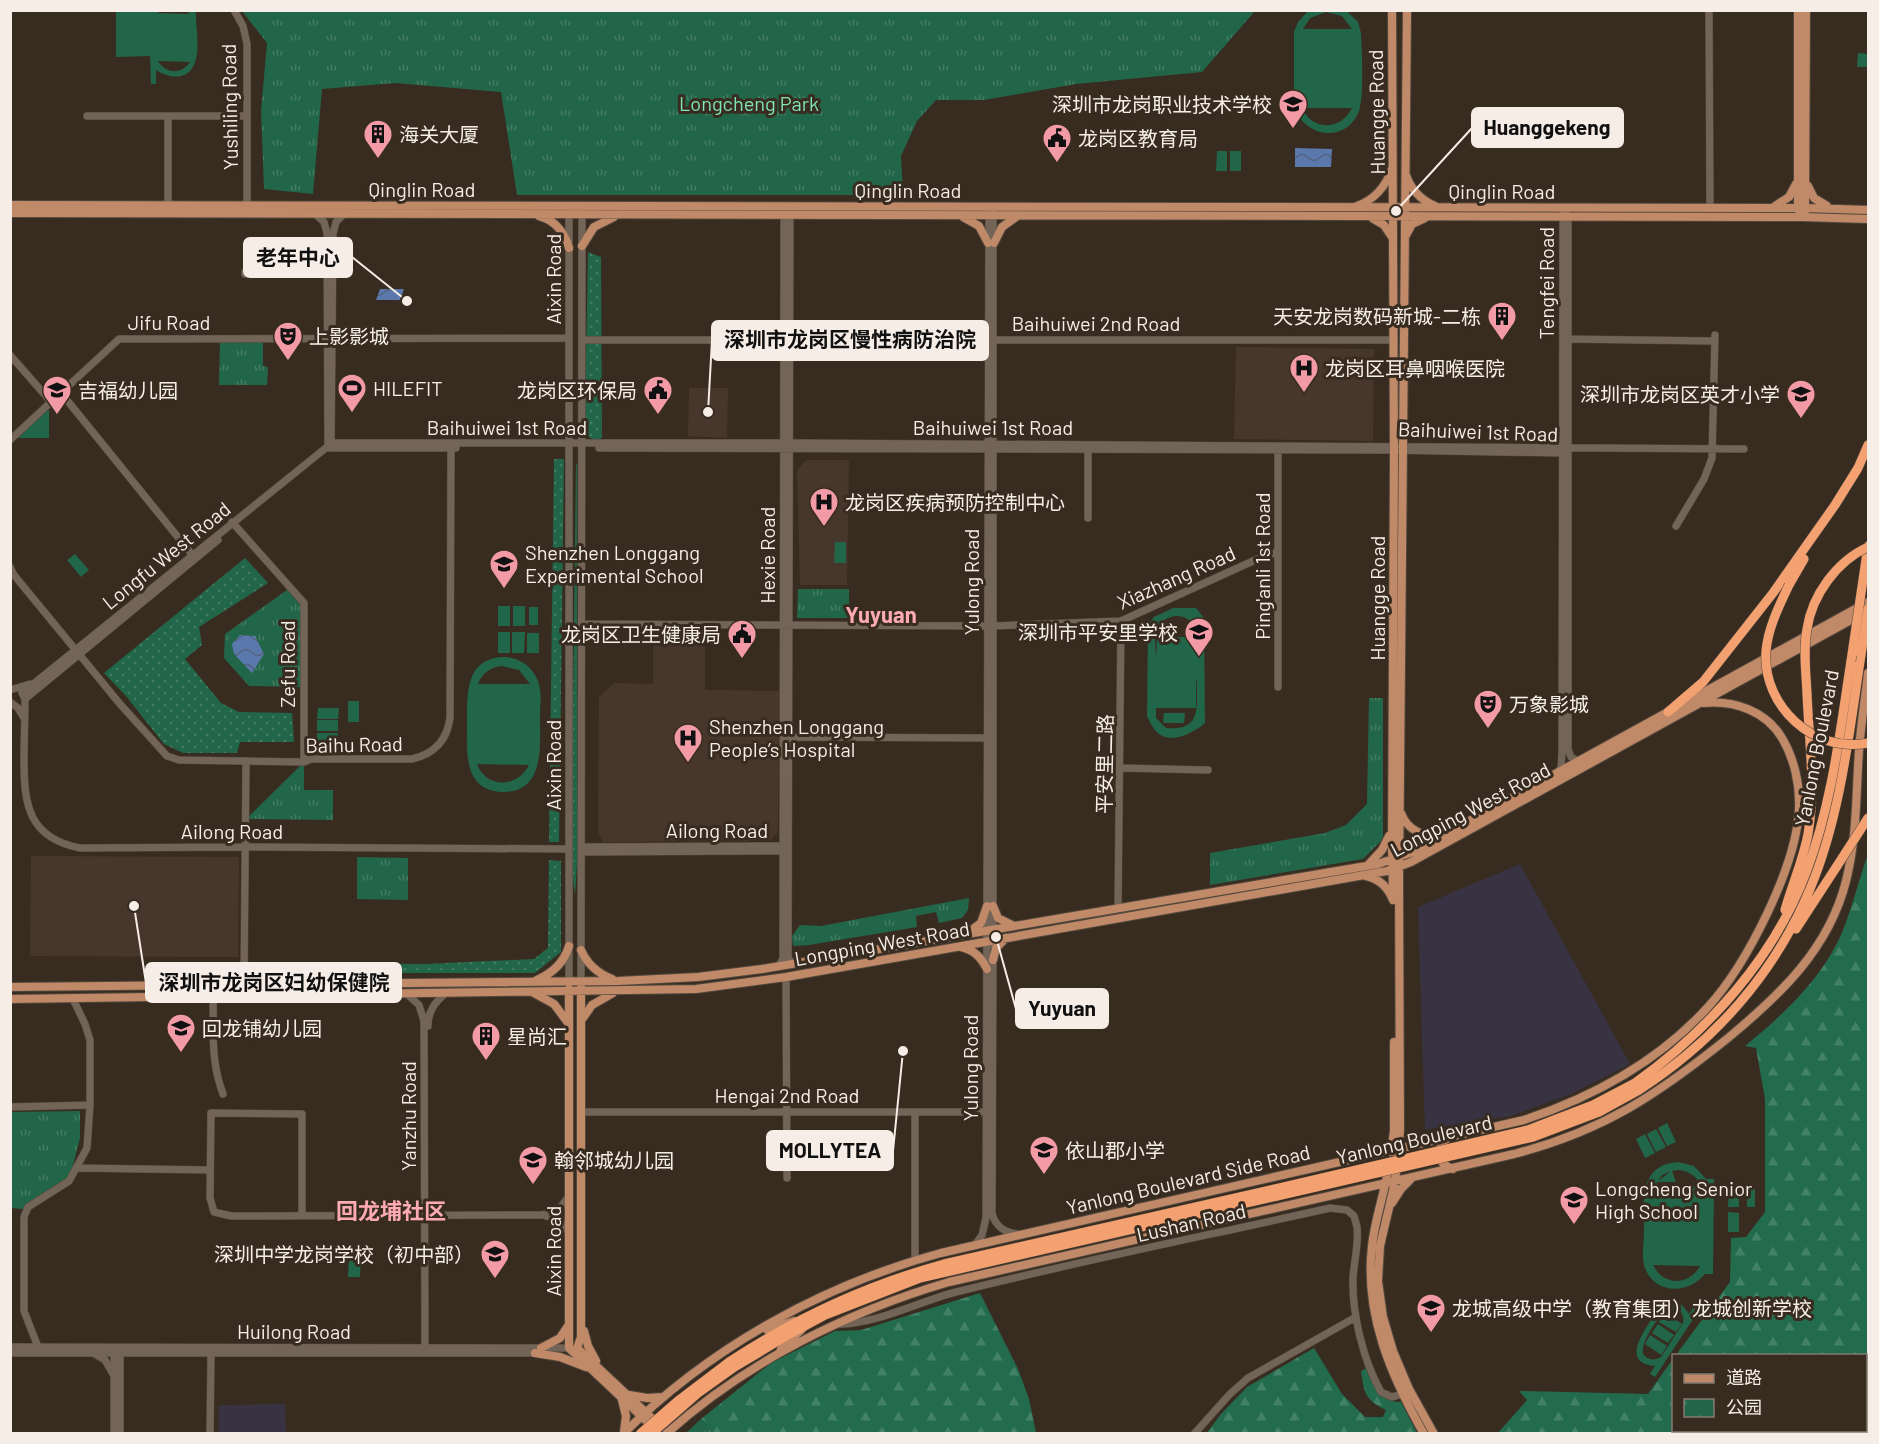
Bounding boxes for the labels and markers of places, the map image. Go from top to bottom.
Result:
school or university icon: 深圳市龙岗职业技术学校 [1277,88,1309,130]
place label: 深圳市龙岗职业技术学校 [1052,92,1272,116]
callout: Huanggekeng [1472,108,1623,147]
building icon: 海关大厦 [362,118,394,160]
place label: 海关大厦 [399,122,479,146]
public building icon: 龙岗区教育局 [1041,122,1073,164]
place label: 龙岗区教育局 [1078,126,1198,150]
callout: 老年中心 [244,238,352,277]
building icon: 天安龙岗数码新城-二栋 [1486,300,1518,342]
place label: 天安龙岗数码新城-二栋 [1273,304,1481,328]
theatre icon: 上影影城 [272,320,304,362]
callout: 深圳市龙岗区慢性病防治院 [712,321,988,360]
place label: 上影影城 [309,324,389,348]
hospital icon: 龙岗区耳鼻咽喉医院 [1288,352,1320,394]
place label: 龙岗区耳鼻咽喉医院 [1325,356,1505,380]
sports icon: HILEFIT [336,372,368,414]
school or university icon: 吉福幼儿园 [41,374,73,416]
public building icon: 龙岗区环保局 [642,374,674,416]
place label: HILEFIT [373,376,443,400]
place label: 吉福幼儿园 [78,378,178,402]
place label: 龙岗区环保局 [517,378,637,402]
school or university icon: 深圳市龙岗区英才小学 [1785,378,1817,420]
place label: 深圳市龙岗区英才小学 [1580,382,1780,406]
hospital icon: 龙岗区疾病预防控制中心 [808,486,840,528]
place label: 龙岗区疾病预防控制中心 [845,490,1065,514]
place label: Shenzhen Longgang Experimental School [525,540,704,587]
school or university icon: Shenzhen Longgang Experimental School [488,548,520,590]
school or university icon: 深圳市平安里学校 [1183,616,1215,658]
public building icon: 龙岗区卫生健康局 [726,618,758,660]
place label: 深圳市平安里学校 [1018,620,1178,644]
place label: 龙岗区卫生健康局 [561,622,721,646]
theatre icon: 万象影城 [1472,688,1504,730]
place label: 万象影城 [1509,692,1589,716]
place label: Shenzhen Longgang People’s Hospital [709,714,884,761]
hospital icon: Shenzhen Longgang People’s Hospital [672,722,704,764]
callout: 深圳市龙岗区妇幼保健院 [146,963,401,1002]
callout: Yuyuan [1016,989,1108,1028]
school or university icon: 回龙铺幼儿园 [165,1012,197,1054]
place label: 回龙铺幼儿园 [202,1016,322,1040]
building icon: 星尚汇 [470,1020,502,1062]
place label: 星尚汇 [507,1024,567,1048]
callout: MOLLYTEA [767,1131,893,1170]
school or university icon: 依山郡小学 [1028,1134,1060,1176]
place label: 依山郡小学 [1065,1138,1165,1162]
school or university icon: 翰邻城幼儿园 [517,1144,549,1186]
place label: 翰邻城幼儿园 [554,1148,674,1172]
place label: Longcheng Senior High School [1595,1176,1752,1223]
school or university icon: Longcheng Senior High School [1558,1184,1590,1226]
school or university icon: 深圳中学龙岗学校（初中部） [479,1238,511,1280]
place label: 深圳中学龙岗学校（初中部） [214,1242,474,1266]
school or university icon: 龙城高级中学（教育集团）龙城创新学校 [1415,1292,1447,1334]
place label: 龙城高级中学（教育集团）龙城创新学校 [1452,1296,1812,1320]

